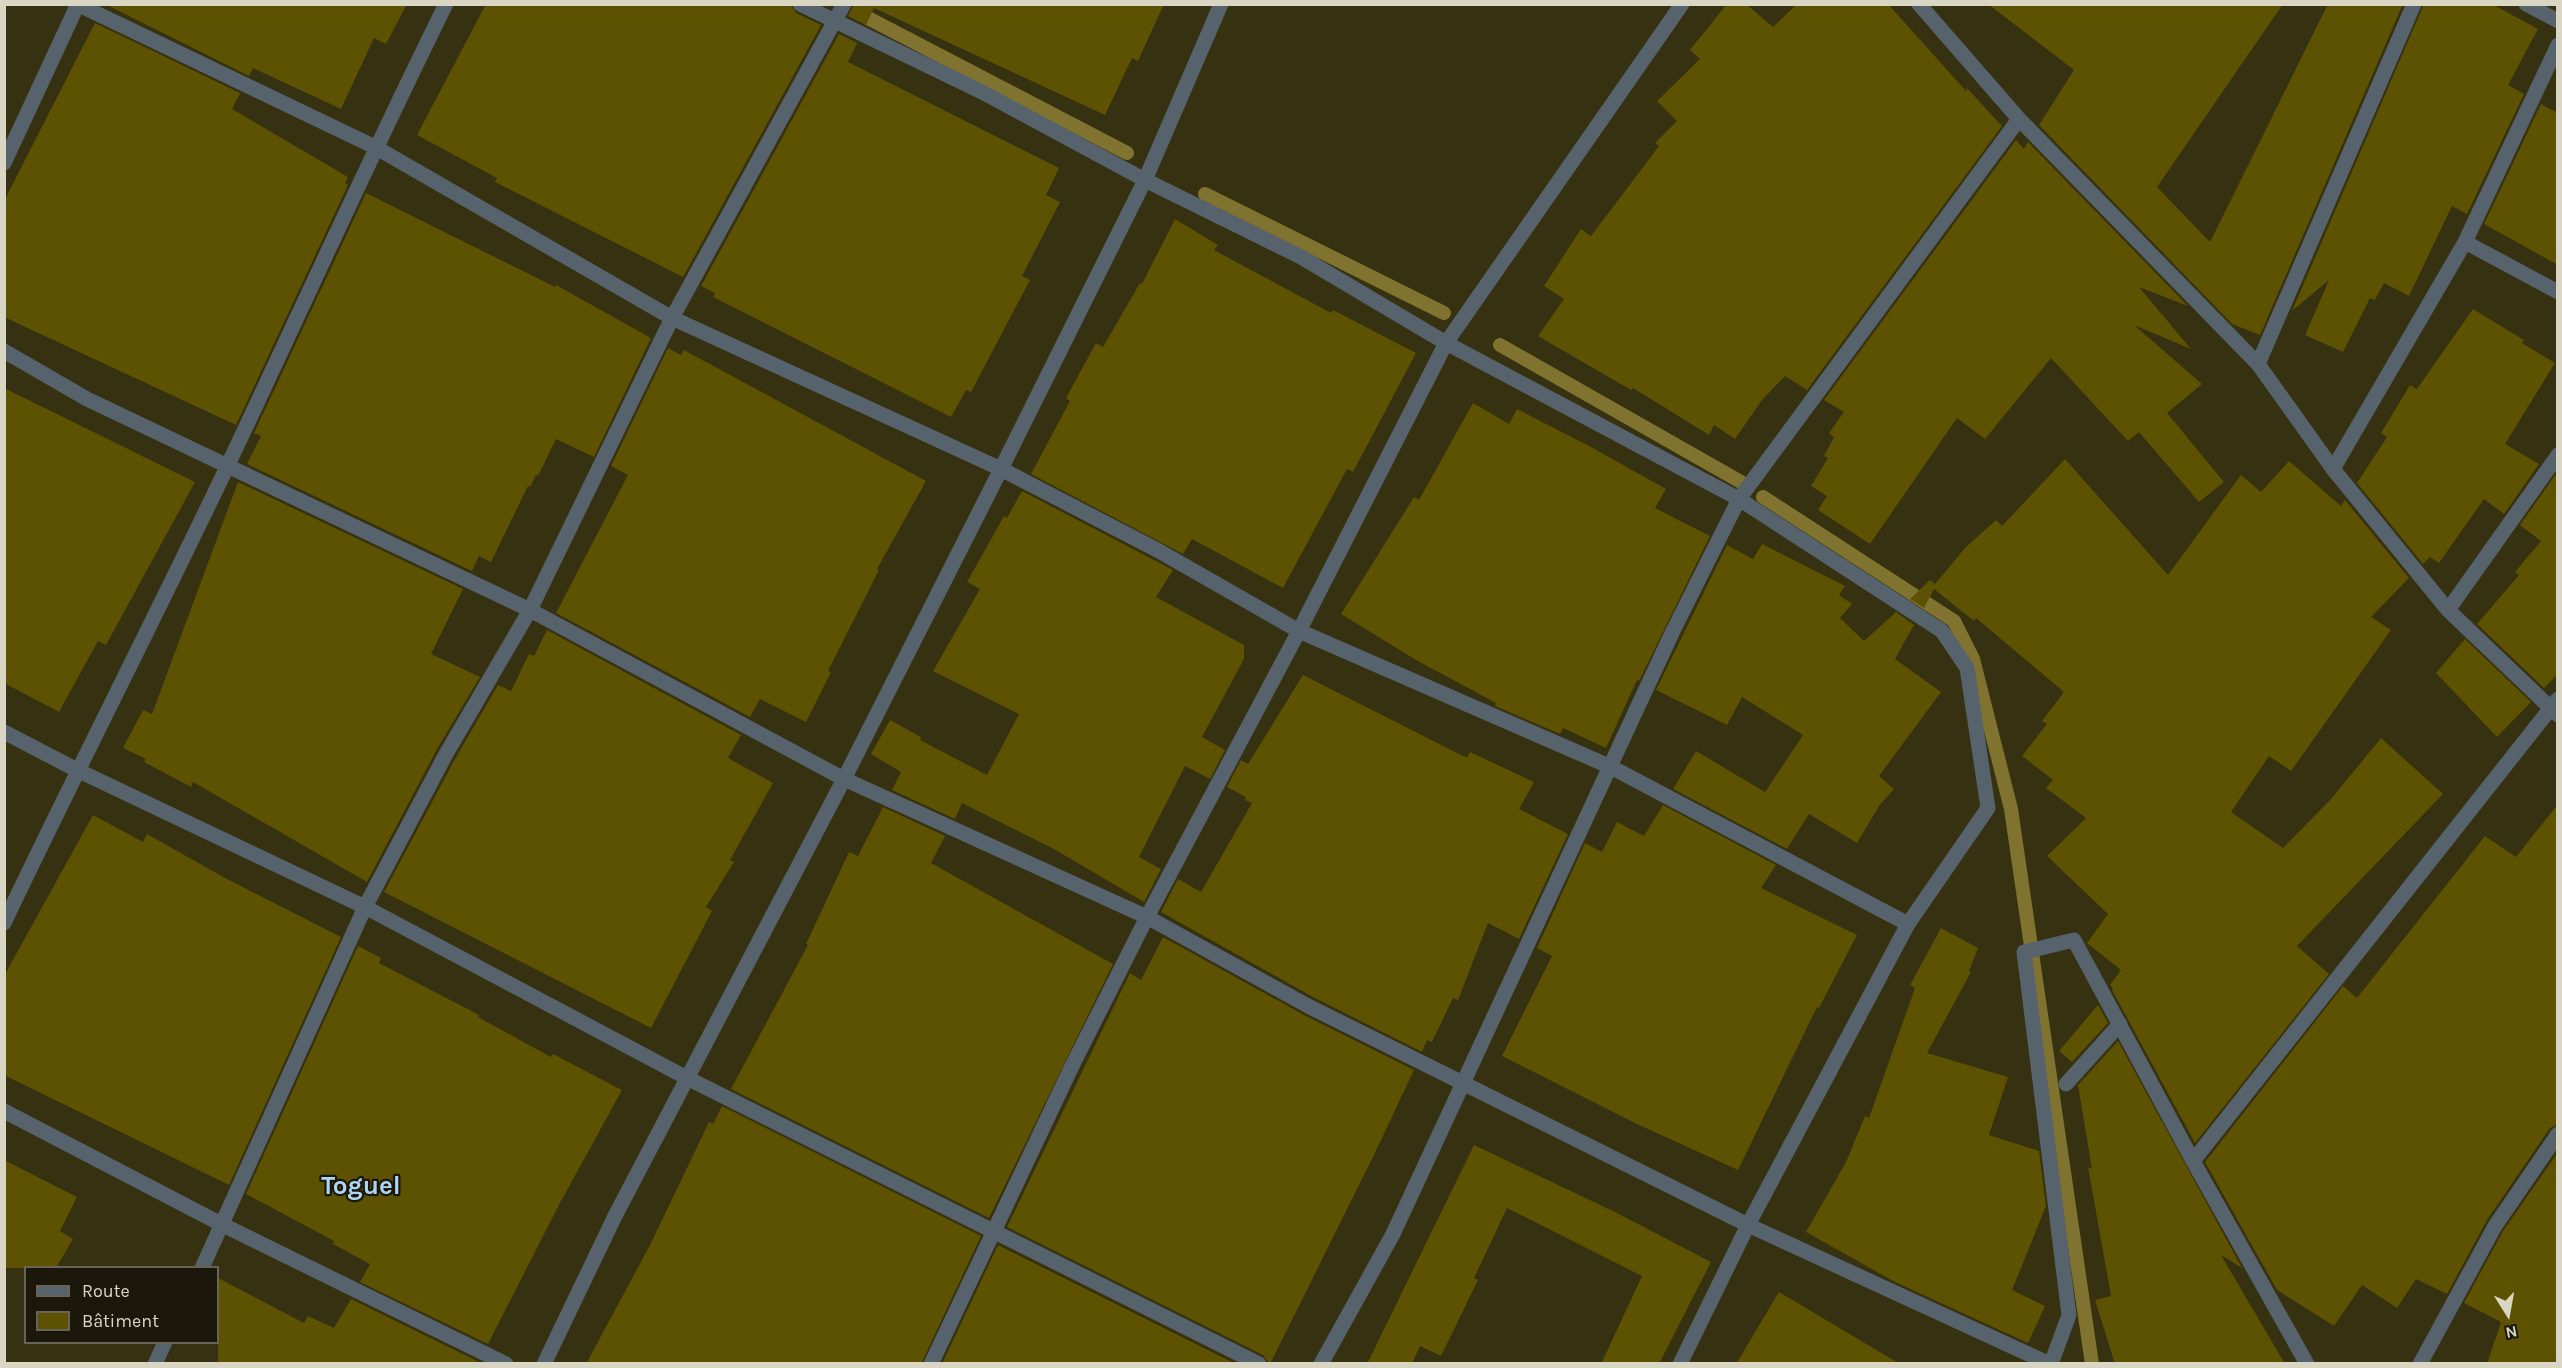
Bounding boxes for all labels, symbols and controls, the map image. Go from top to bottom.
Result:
district label: Toguel [321,1171,401,1203]
legend [24,1266,219,1344]
text: Route [82,1280,130,1302]
north arrow [2478,1284,2538,1344]
text: Bâtiment [82,1310,159,1332]
text: N [2504,1322,2519,1343]

